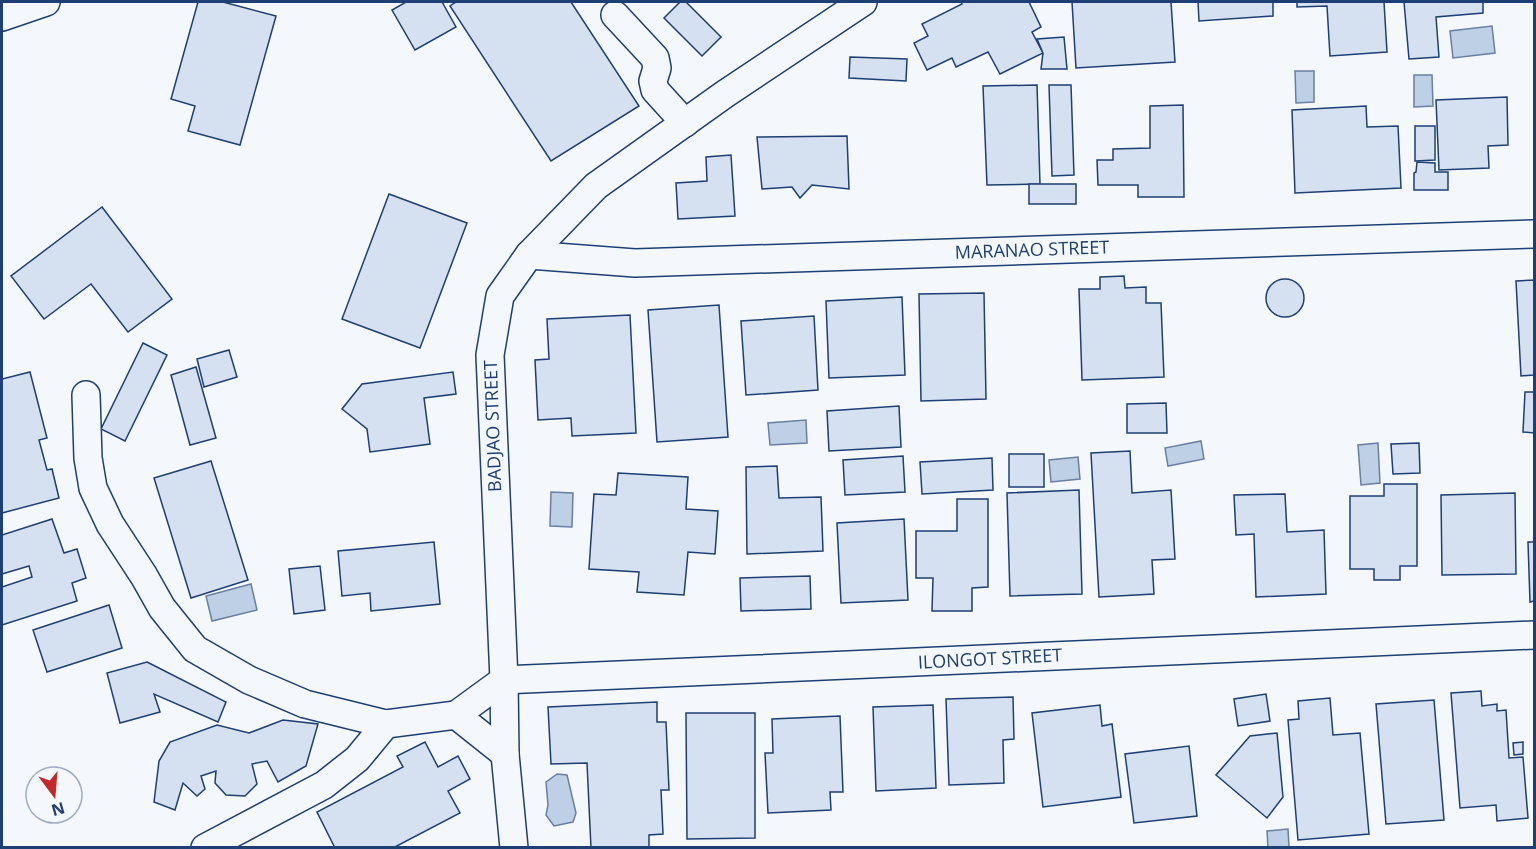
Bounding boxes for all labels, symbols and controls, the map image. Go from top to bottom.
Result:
street label: MARANAO STREET [954,234,1110,264]
street label: BADJAO STREET [478,360,506,492]
street label: ILONGOT STREET [917,642,1063,674]
north arrow [24,765,84,825]
text: N [49,797,67,822]

